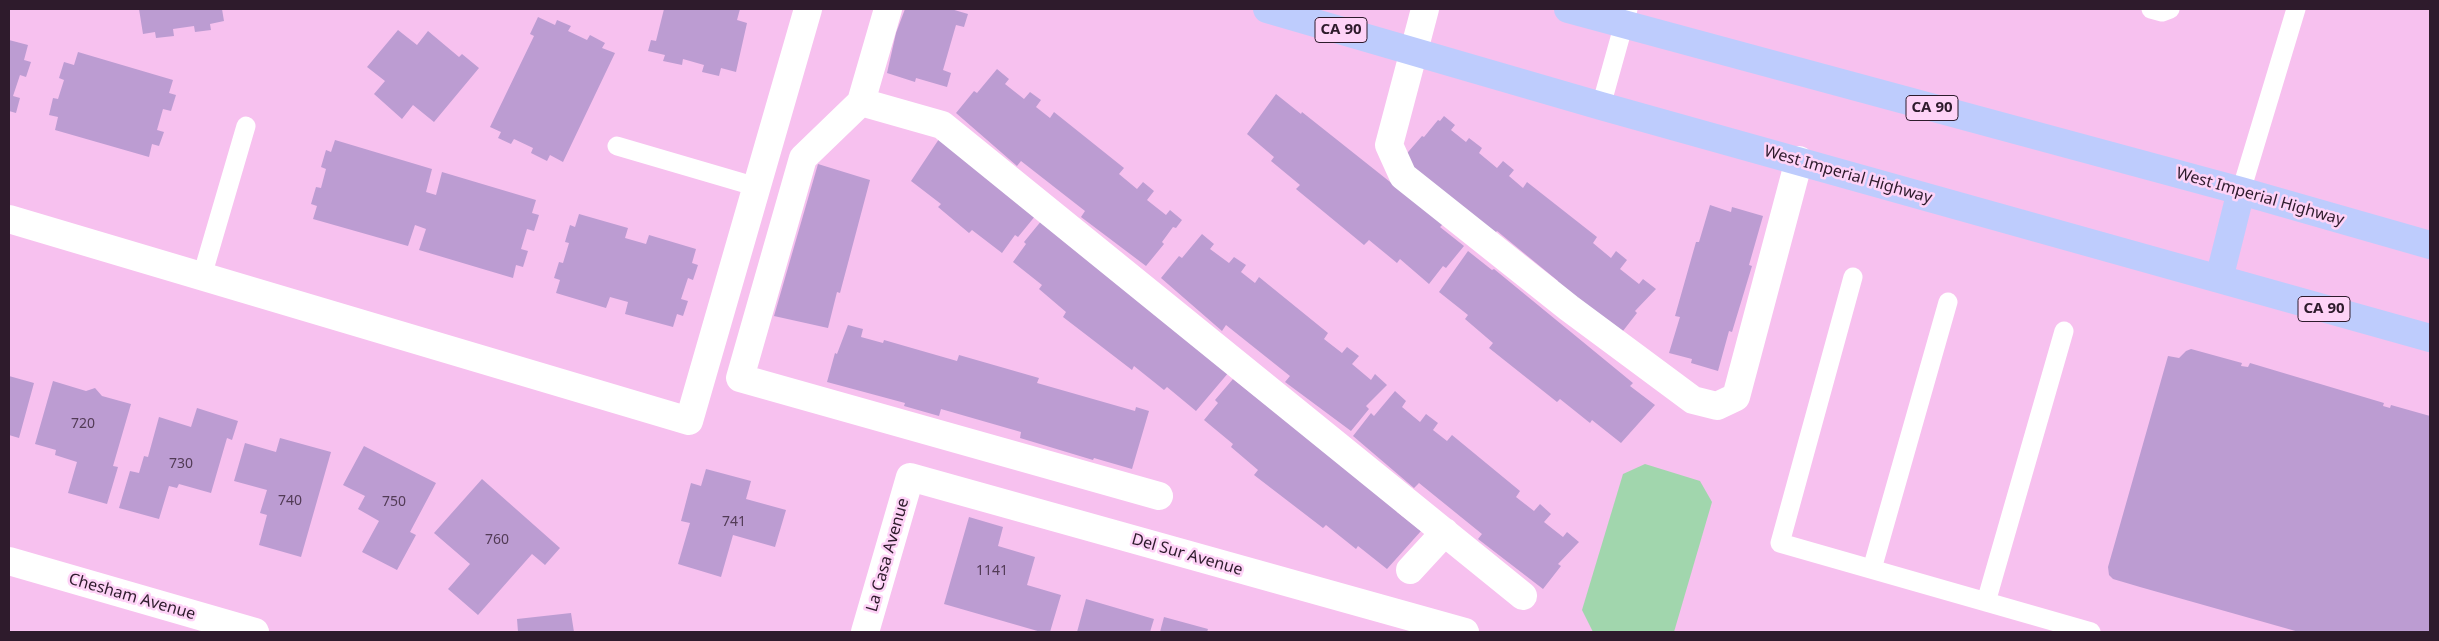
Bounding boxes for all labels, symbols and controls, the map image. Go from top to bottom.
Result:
road number: CA 90 [1315,18,1367,42]
road number: CA 90 [1906,96,1958,120]
street label: West Imperial Highway [1762,142,1934,208]
street label: West Imperial Highway [2174,164,2346,230]
road number: CA 90 [2298,296,2350,322]
house number: 720 [71,416,95,432]
house number: 730 [169,456,193,472]
house number: 740 [278,493,302,509]
house number: 750 [382,494,406,510]
street label: La Casa Avenue [863,496,913,614]
house number: 741 [722,514,746,530]
street label: Del Sur Avenue [1129,530,1245,580]
house number: 760 [485,532,509,548]
house number: 1141 [976,563,1008,579]
street label: Chesham Avenue [66,570,198,624]

